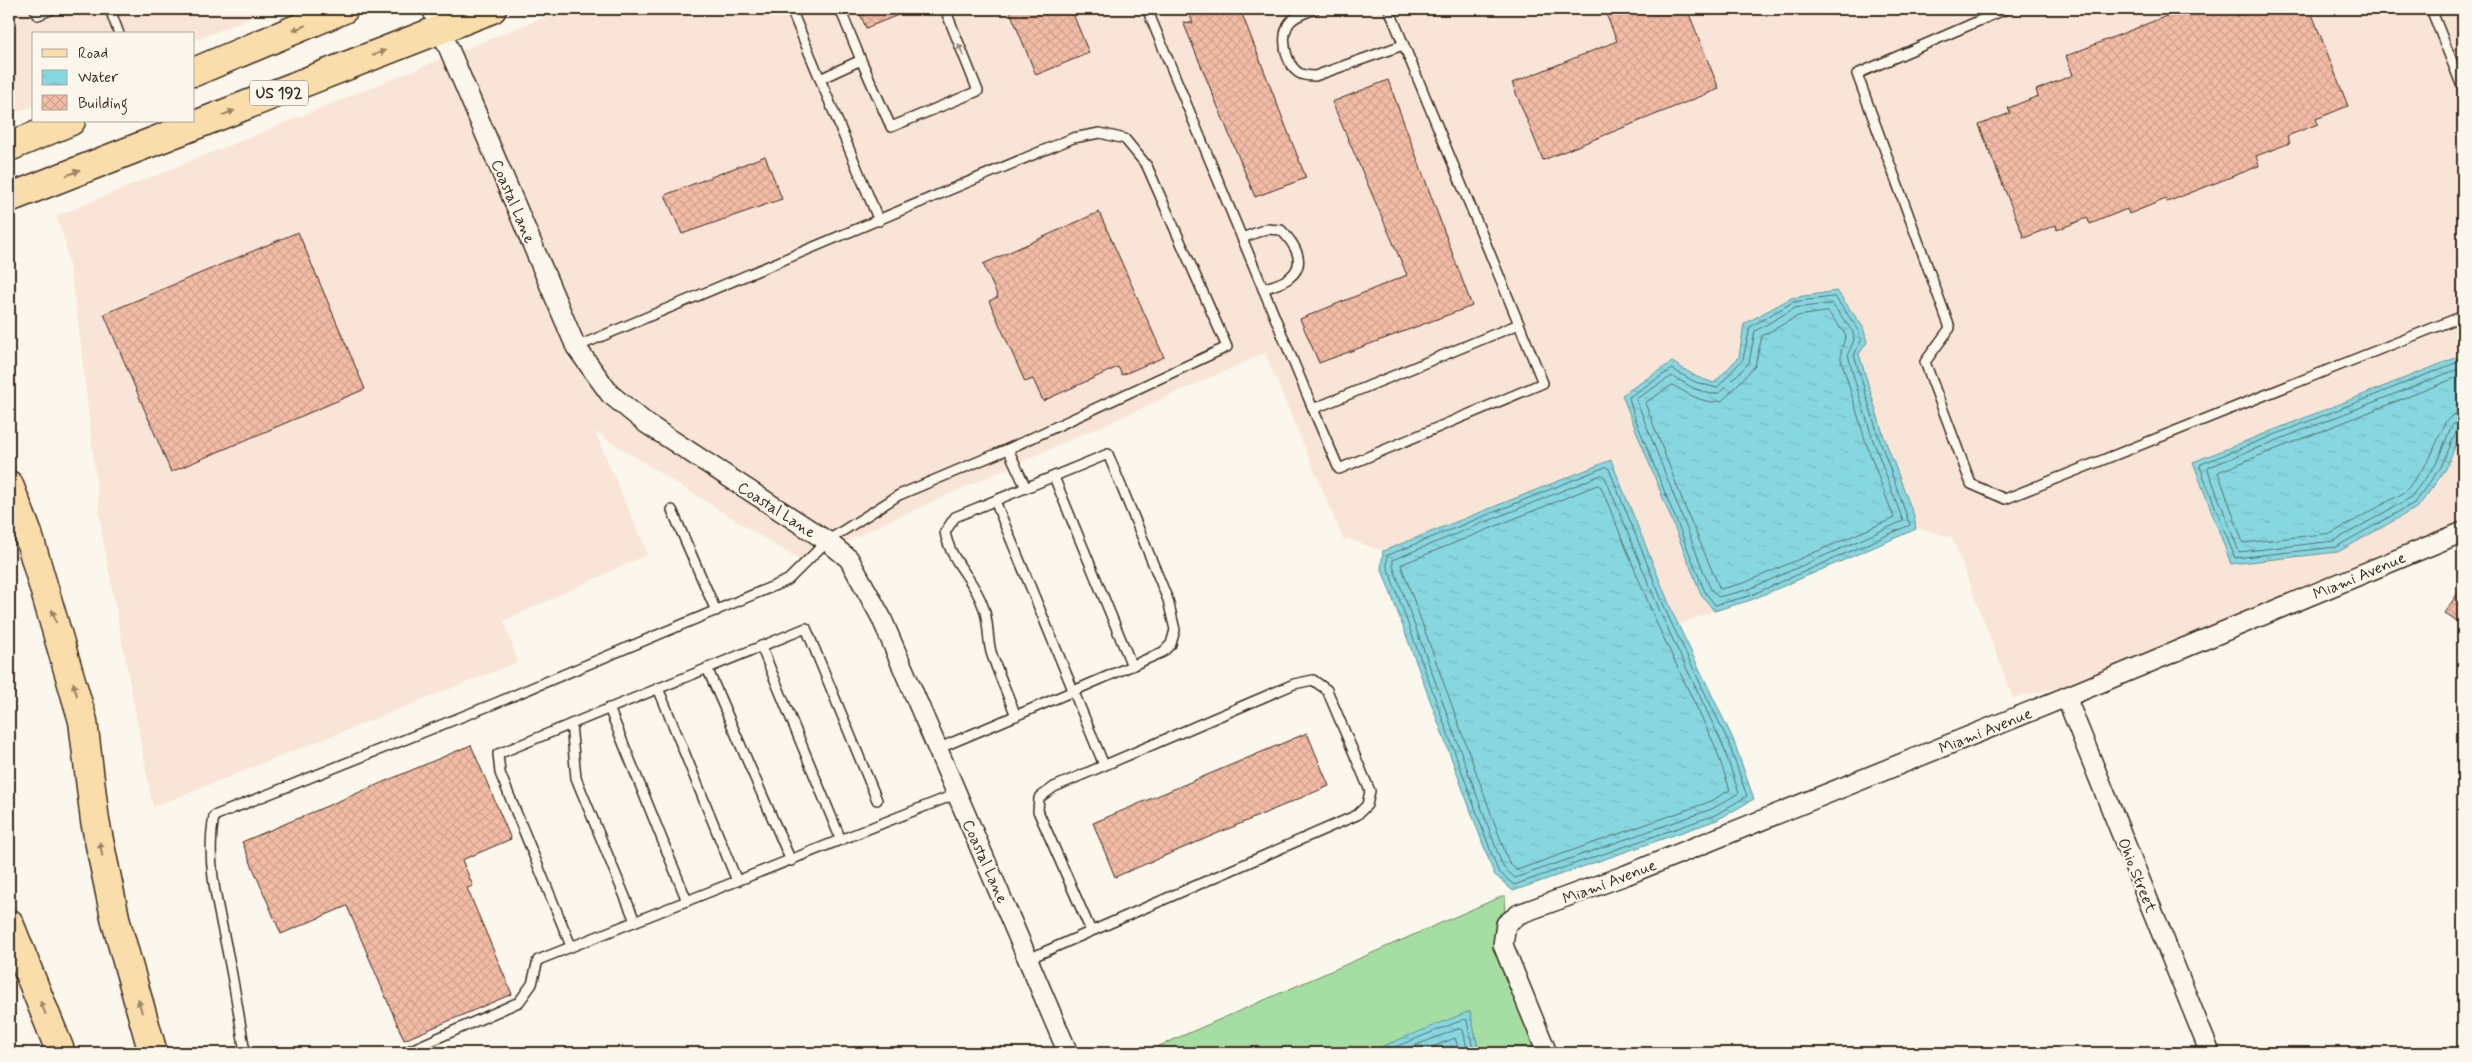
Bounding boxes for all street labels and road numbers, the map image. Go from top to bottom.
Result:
road number: US 192 [250,80,308,106]
street label: Coastal Lane [485,156,540,247]
street label: Coastal Lane [733,477,820,544]
street label: Miami Avenue [2310,547,2409,605]
street label: Miami Avenue [1936,703,2035,760]
street label: Coastal Lane [957,816,1013,907]
street label: Ohio Street [2112,835,2161,917]
street label: Miami Avenue [1560,855,1660,910]

